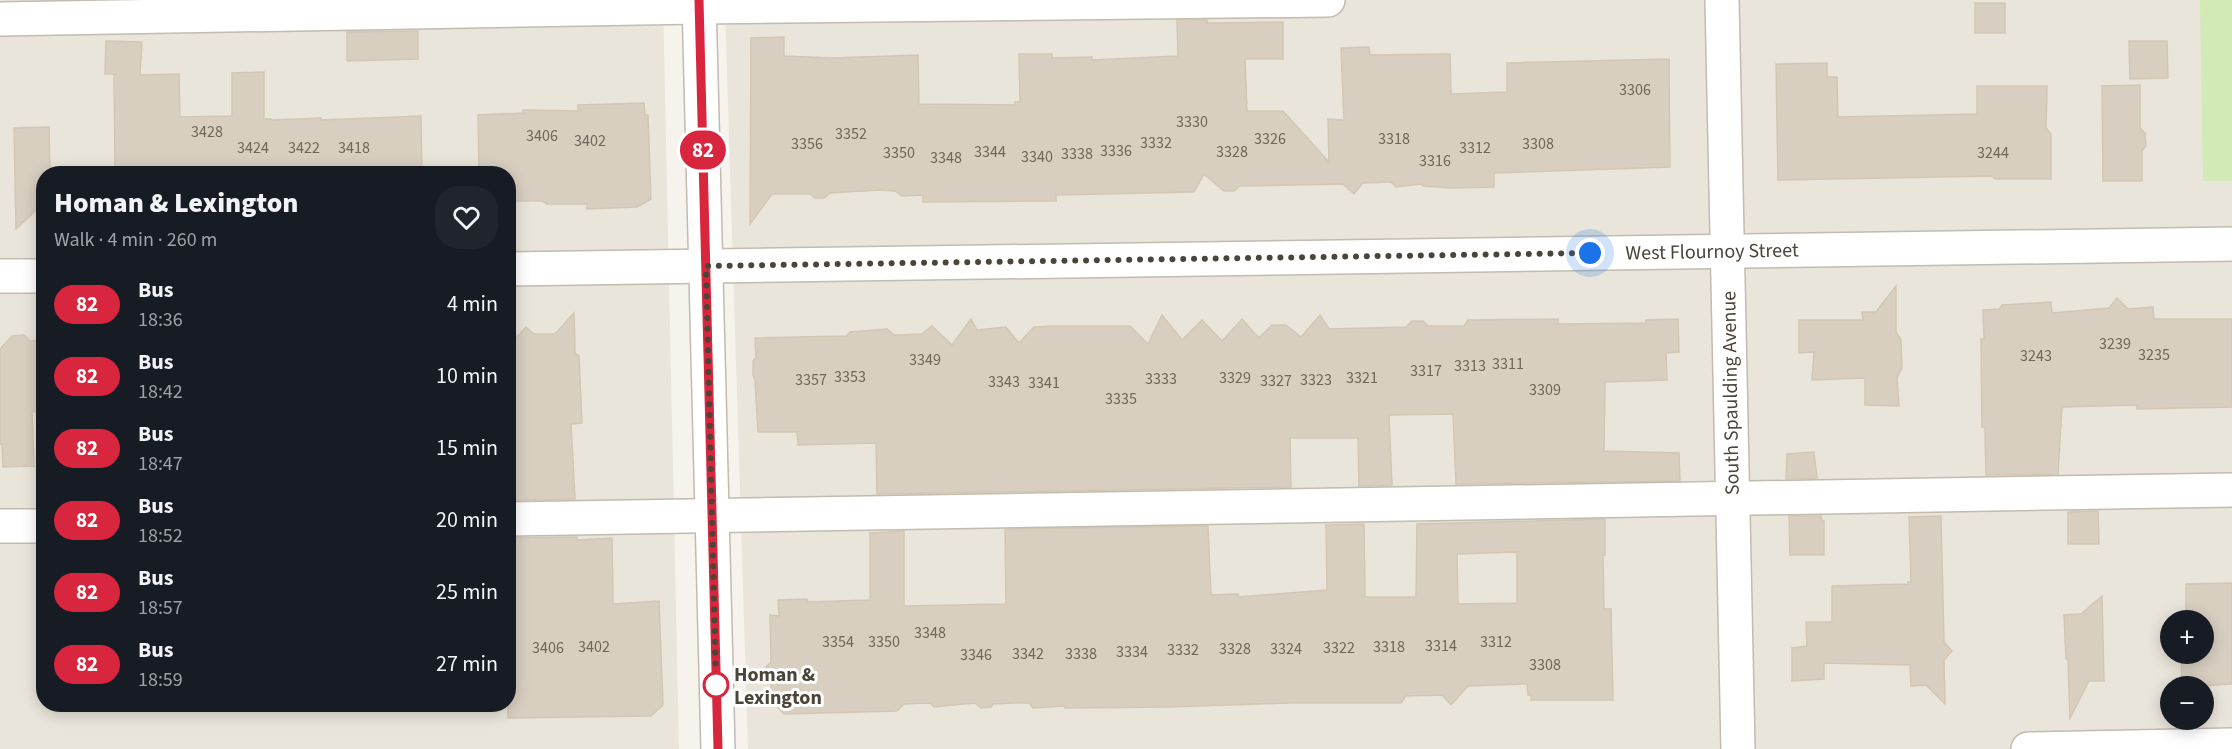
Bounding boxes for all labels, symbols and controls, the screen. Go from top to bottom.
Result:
house number: 3306 [1619,79,1651,101]
house number: 3330 [1176,111,1208,133]
house number: 3428 [191,121,223,143]
house number: 3352 [835,123,867,145]
house number: 3406 [526,125,558,147]
house number: 3326 [1254,128,1286,150]
house number: 3318 [1378,128,1410,150]
house number: 3402 [574,130,606,152]
line badge: 82 [676,130,730,170]
house number: 3332 [1140,132,1172,154]
house number: 3356 [791,133,823,155]
house number: 3308 [1522,133,1554,155]
text: 82 [692,135,714,165]
house number: 3424 [237,137,269,159]
house number: 3422 [288,137,320,159]
house number: 3418 [338,137,370,159]
house number: 3312 [1459,137,1491,159]
house number: 3336 [1100,140,1132,162]
house number: 3344 [974,141,1006,163]
house number: 3328 [1216,141,1248,163]
house number: 3350 [883,142,915,164]
house number: 3244 [1977,142,2009,164]
house number: 3338 [1061,143,1093,165]
house number: 3340 [1021,146,1053,168]
house number: 3348 [930,147,962,169]
house number: 3316 [1419,150,1451,172]
text: Homan & Lexington [54,183,299,223]
button: heart [435,186,498,249]
text: Walk · 4 min · 260 m [54,226,217,254]
street label: West Flournoy Street [1625,236,1799,268]
your location [1575,238,1605,268]
text: Bus [138,274,174,306]
text: 4 min [447,288,498,320]
text: 82 [76,289,98,319]
street label: South Spaulding Avenue [1715,291,1747,495]
text: 18:36 [138,306,183,334]
house number: 3239 [2099,333,2131,355]
house number: 3235 [2138,344,2170,366]
house number: 3243 [2020,345,2052,367]
text: Bus [138,346,174,378]
house number: 3349 [909,349,941,371]
house number: 3311 [1492,353,1524,375]
house number: 3313 [1454,355,1486,377]
text: 10 min [436,360,498,392]
house number: 3317 [1410,360,1442,382]
text: 82 [76,361,98,391]
house number: 3353 [834,366,866,388]
house number: 3329 [1219,367,1251,389]
house number: 3321 [1346,367,1378,389]
house number: 3333 [1145,368,1177,390]
house number: 3357 [795,369,827,391]
house number: 3323 [1300,369,1332,391]
house number: 3327 [1260,370,1292,392]
house number: 3343 [988,371,1020,393]
house number: 3341 [1028,372,1060,394]
text: 18:42 [138,378,183,406]
house number: 3309 [1529,379,1561,401]
house number: 3335 [1105,388,1137,410]
text: Bus [138,418,174,450]
text: 15 min [436,432,498,464]
text: 82 [76,433,98,463]
text: 18:47 [138,450,183,478]
text: Bus [138,490,174,522]
text: 20 min [436,504,498,536]
text: 82 [76,505,98,535]
text: 18:52 [138,522,183,550]
text: Bus [138,562,174,594]
text: 25 min [436,576,498,608]
text: 82 [76,577,98,607]
text: 18:57 [138,594,183,622]
map controls [2160,610,2214,730]
button: + [2160,610,2214,664]
house number: 3348 [914,622,946,644]
house number: 3354 [822,631,854,653]
house number: 3350 [868,631,900,653]
house number: 3312 [1480,631,1512,653]
text: Bus [138,634,174,666]
house number: 3314 [1425,635,1457,657]
house number: 3402 [578,636,610,658]
house number: 3318 [1373,636,1405,658]
house number: 3406 [532,637,564,659]
house number: 3322 [1323,637,1355,659]
house number: 3328 [1219,638,1251,660]
house number: 3324 [1270,638,1302,660]
house number: 3332 [1167,639,1199,661]
house number: 3334 [1116,641,1148,663]
house number: 3342 [1012,643,1044,665]
house number: 3338 [1065,643,1097,665]
house number: 3346 [960,644,992,666]
text: 27 min [436,648,498,680]
text: 82 [76,649,98,679]
house number: 3308 [1529,654,1561,676]
place label: Homan & Lexington [734,661,822,712]
text: 18:59 [138,666,183,694]
marker: Homan & Lexington [703,672,729,698]
button: − [2160,676,2214,730]

